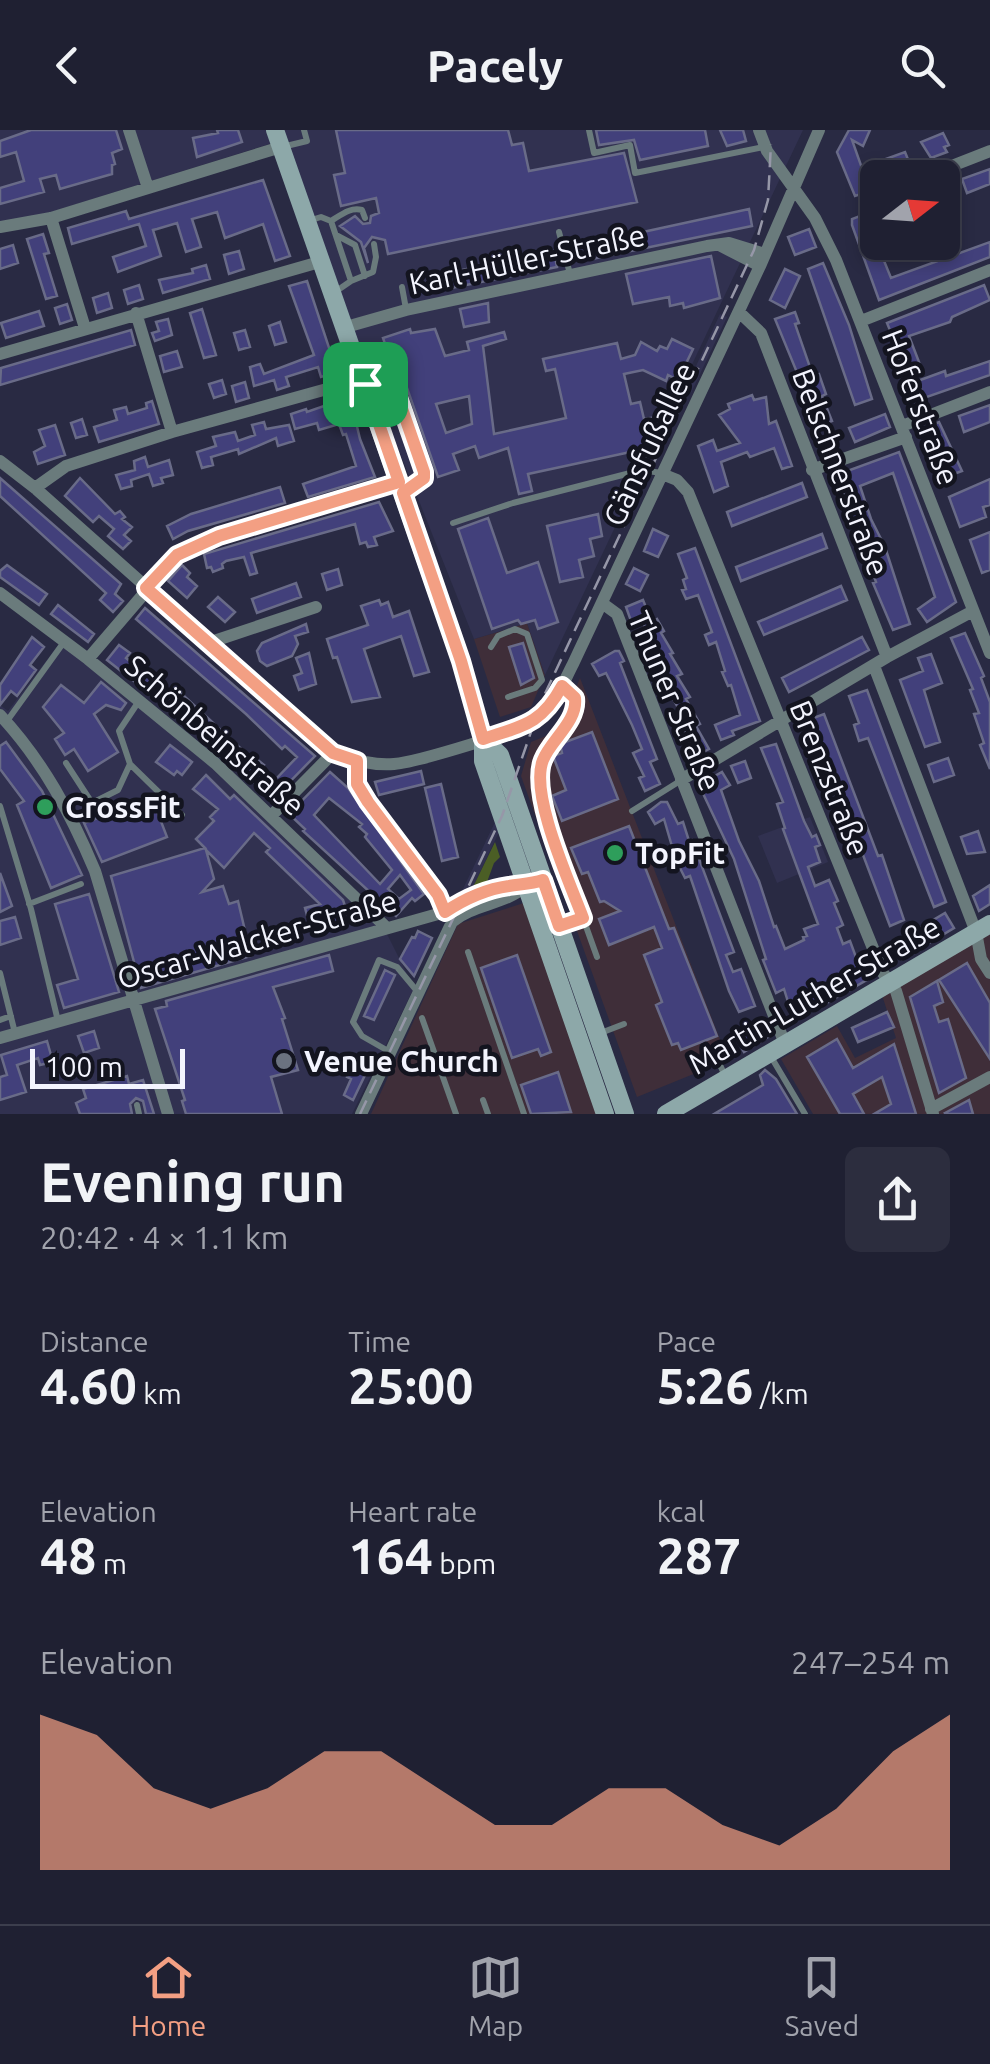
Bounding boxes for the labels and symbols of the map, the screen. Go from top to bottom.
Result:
north arrow [860,160,960,260]
street label: Karl-Hüller-Straße [406,217,648,301]
street label: Hoferstraße [876,324,966,490]
pin [323,342,408,427]
street label: Gänsfußallee [596,357,702,531]
street label: Belschnerstraße [786,364,896,580]
street label: Thuner Straße [622,606,728,796]
street label: Schönbeinstraße [118,648,312,822]
street label: Brenzstraße [783,696,877,860]
place label: CrossFit [65,790,181,824]
marker: CrossFit [34,796,56,818]
place label: TopFit [635,836,725,870]
marker: TopFit [604,842,626,864]
street label: Oscar-Walcker-Straße [113,883,401,995]
street label: Martin-Luther-Straße [683,909,945,1081]
scale bar [30,1044,185,1088]
place label: Venue Church [304,1044,499,1078]
marker: Venue Church [273,1050,295,1072]

